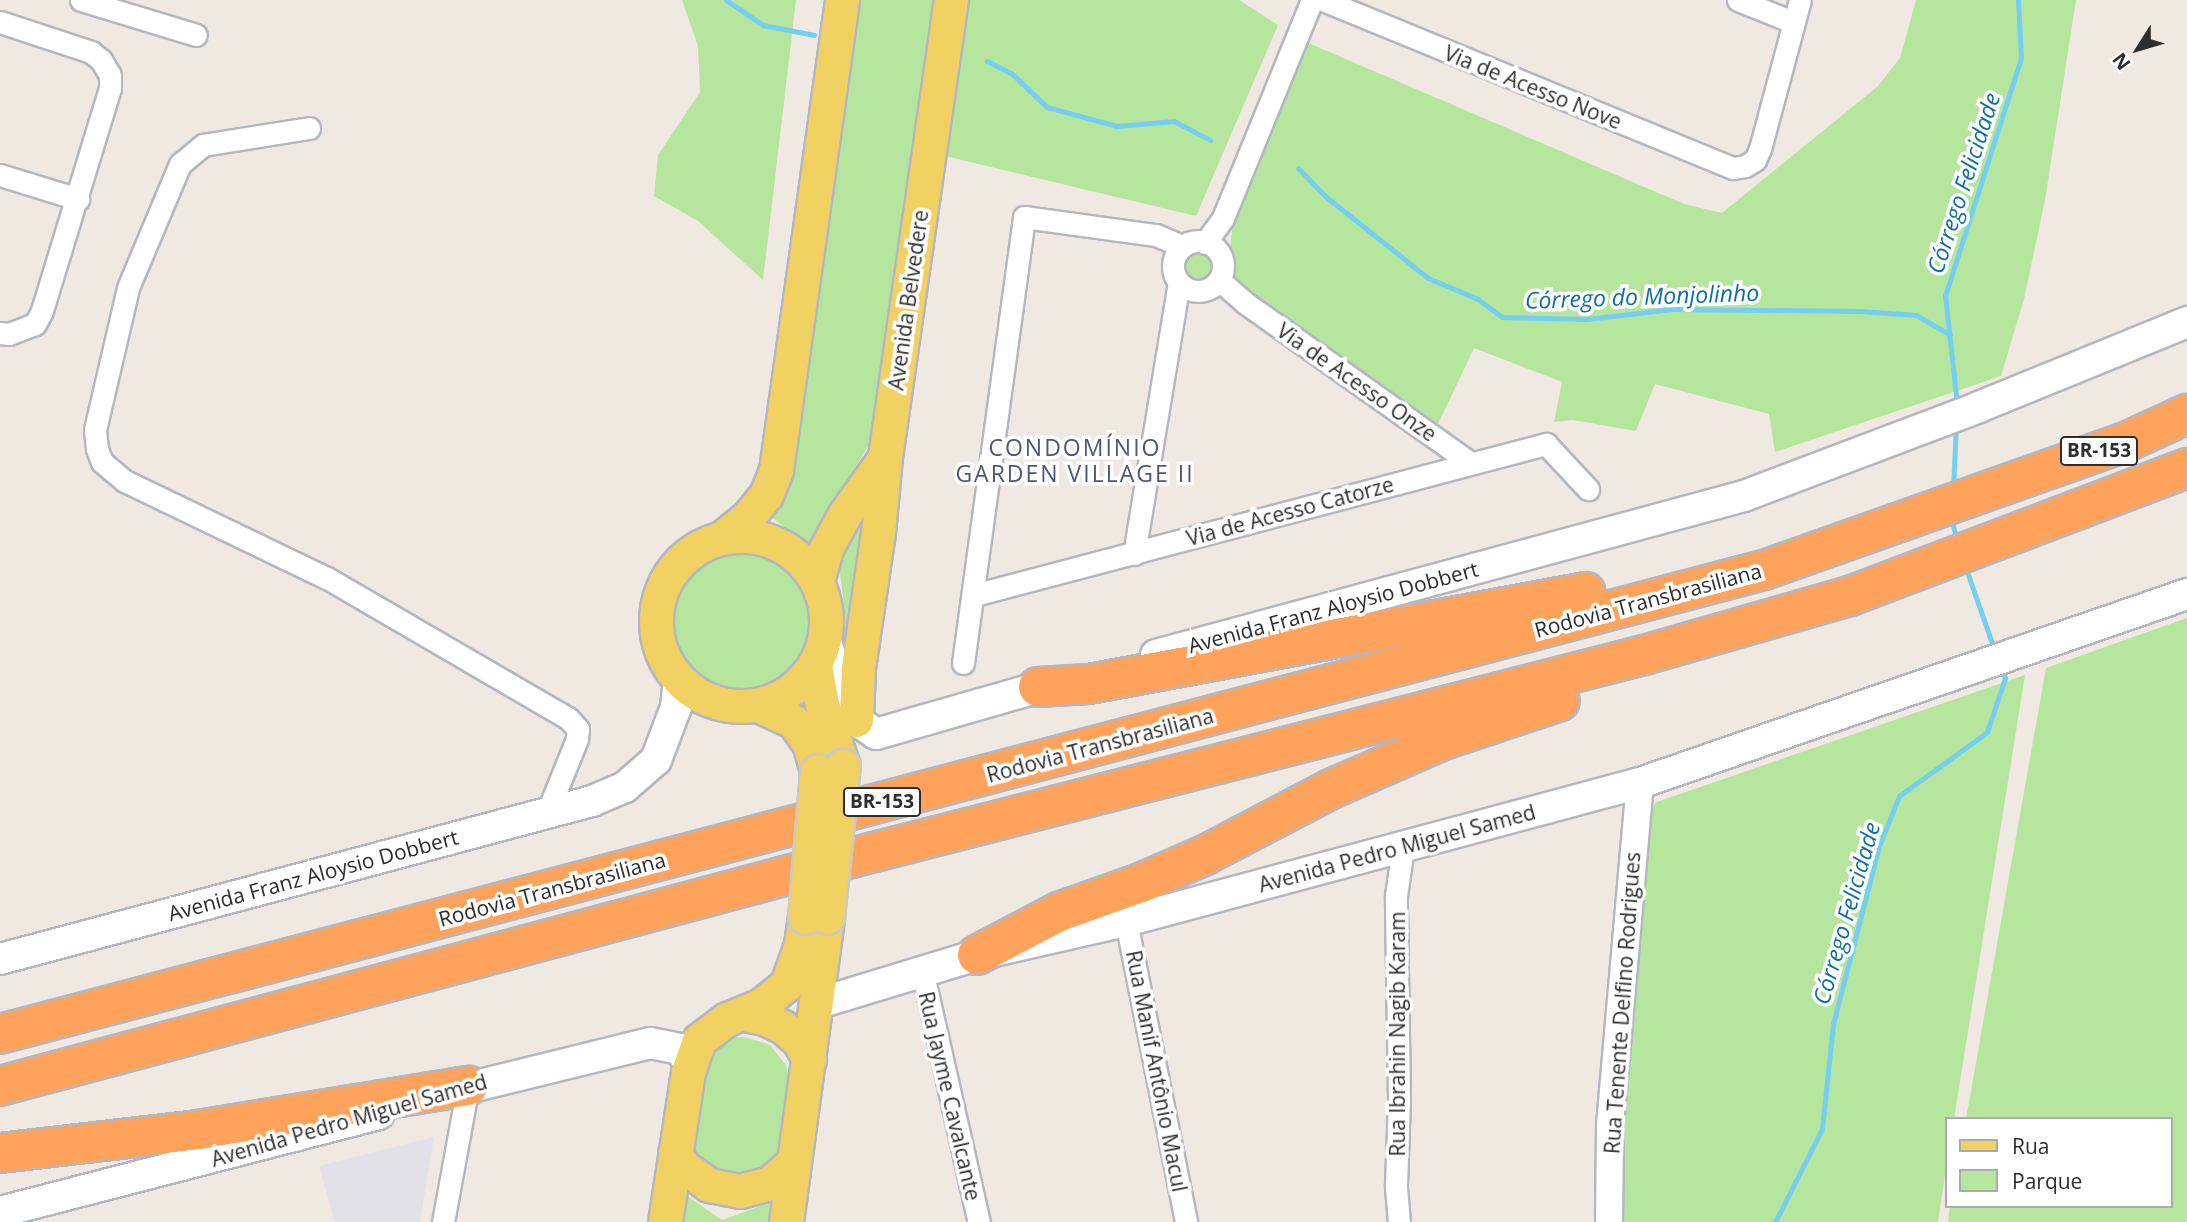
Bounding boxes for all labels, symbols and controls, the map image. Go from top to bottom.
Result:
north arrow [2103,14,2173,84]
street label: Via de Acesso Nove [1441,40,1625,134]
text: N [2106,48,2136,76]
water label: Córrego Felicidade [1921,89,2005,277]
street label: Avenida Belvedere [883,208,933,392]
water label: Córrego do Monjolinho [1524,278,1760,314]
street label: Via de Acesso Onze [1272,317,1442,447]
district label: CONDOMÍNIO GARDEN VILLAGE II [958,433,1192,487]
road number: BR-153 [2059,436,2139,466]
street label: Via de Acesso Catorze [1184,471,1396,551]
street label: Avenida Franz Aloysio Dobbert [1185,556,1481,658]
street label: Rodovia Transbrasiliana [1532,558,1764,642]
street label: Rodovia Transbrasiliana [984,703,1216,787]
road number: BR-153 [842,786,922,818]
street label: Avenida Pedro Miguel Samed [1256,799,1538,897]
water label: Córrego Felicidade [1807,819,1885,1007]
street label: Avenida Franz Aloysio Dobbert [165,824,461,926]
street label: Rodovia Transbrasiliana [436,847,668,931]
street label: Rua Tenente Delfino Rodrigues [1599,851,1645,1155]
street label: Rua Ibrahin Nagib Karam [1384,911,1410,1157]
street label: Rua Manif Antônio Macul [1121,948,1193,1194]
street label: Rua Jayme Cavalcante [914,989,986,1203]
street label: Avenida Pedro Miguel Samed [208,1068,490,1172]
legend [1946,1117,2173,1208]
text: Rua [2012,1132,2050,1160]
text: Parque [2012,1167,2082,1195]

